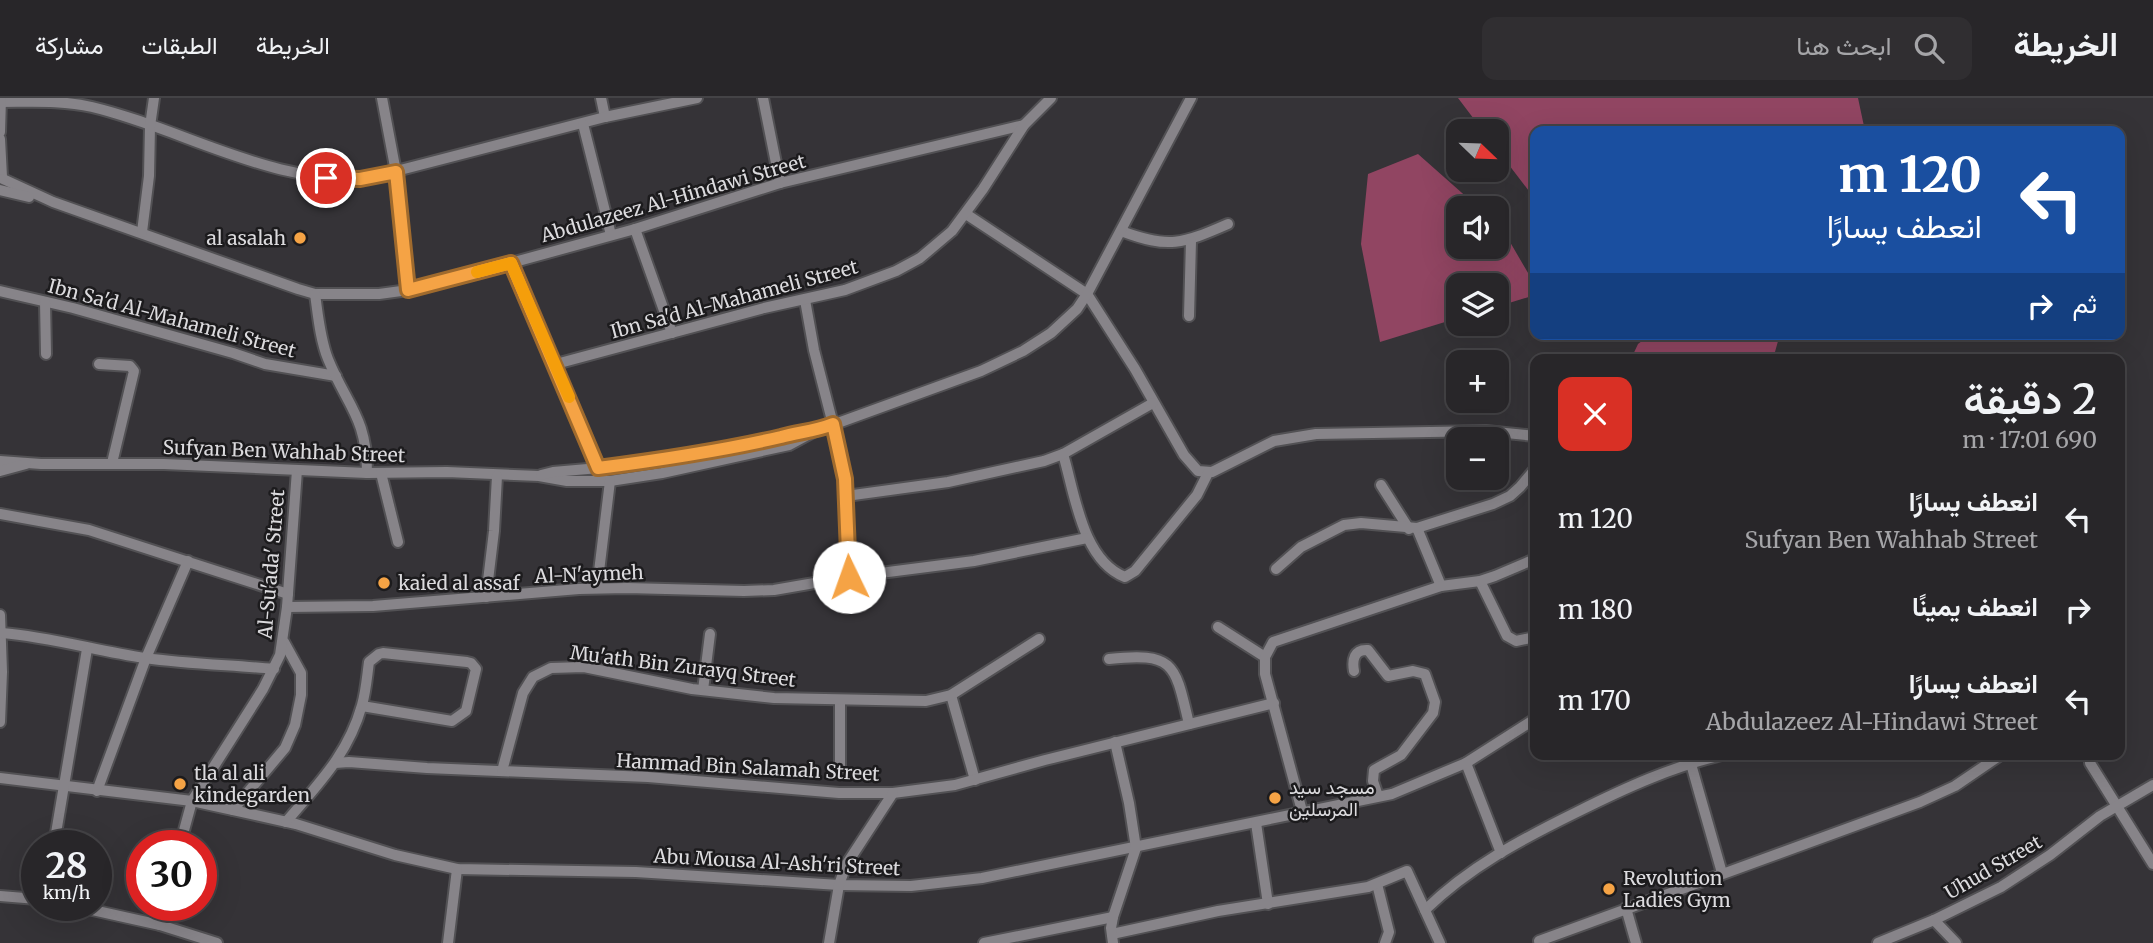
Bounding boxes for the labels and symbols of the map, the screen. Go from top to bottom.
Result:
north arrow [1446,119,1508,182]
pin [296,148,356,208]
street label: Abdulazeez Al-Hindawi Street [537,148,809,248]
place label: al asalah [206,226,286,250]
marker: al asalah [292,230,308,246]
street label: Ibn Sa'd Al-Mahameli Street [607,254,861,344]
street label: Ibn Sa'd Al-Mahameli Street [45,273,299,363]
street label: Sufyan Ben Wahhab Street [162,435,406,467]
street label: Al-Su'ada' Street [252,488,290,641]
position arrow [812,540,886,614]
street label: Al-N'aymeh [533,560,644,588]
place label: kaied al assaf [398,571,521,595]
marker: kaied al assaf [376,575,392,591]
street label: Mu'ath Bin Zurayq Street [569,640,798,692]
street label: Hammad Bin Salamah Street [616,748,881,786]
place label: tla al ali kindegarden [194,761,311,807]
place label: مسجد سيد المرسلين [1289,775,1375,821]
marker: tla al ali kindegarden [172,776,188,792]
marker: مسجد سيد المرسلين [1267,790,1283,806]
street label: Uhud Street [1940,829,2046,904]
speed limit sign: 30 [126,830,217,921]
street label: Abu Mousa Al-Ash'ri Street [652,843,902,880]
place label: Revolution Ladies Gym [1623,866,1731,912]
marker: Revolution Ladies Gym [1601,881,1617,897]

